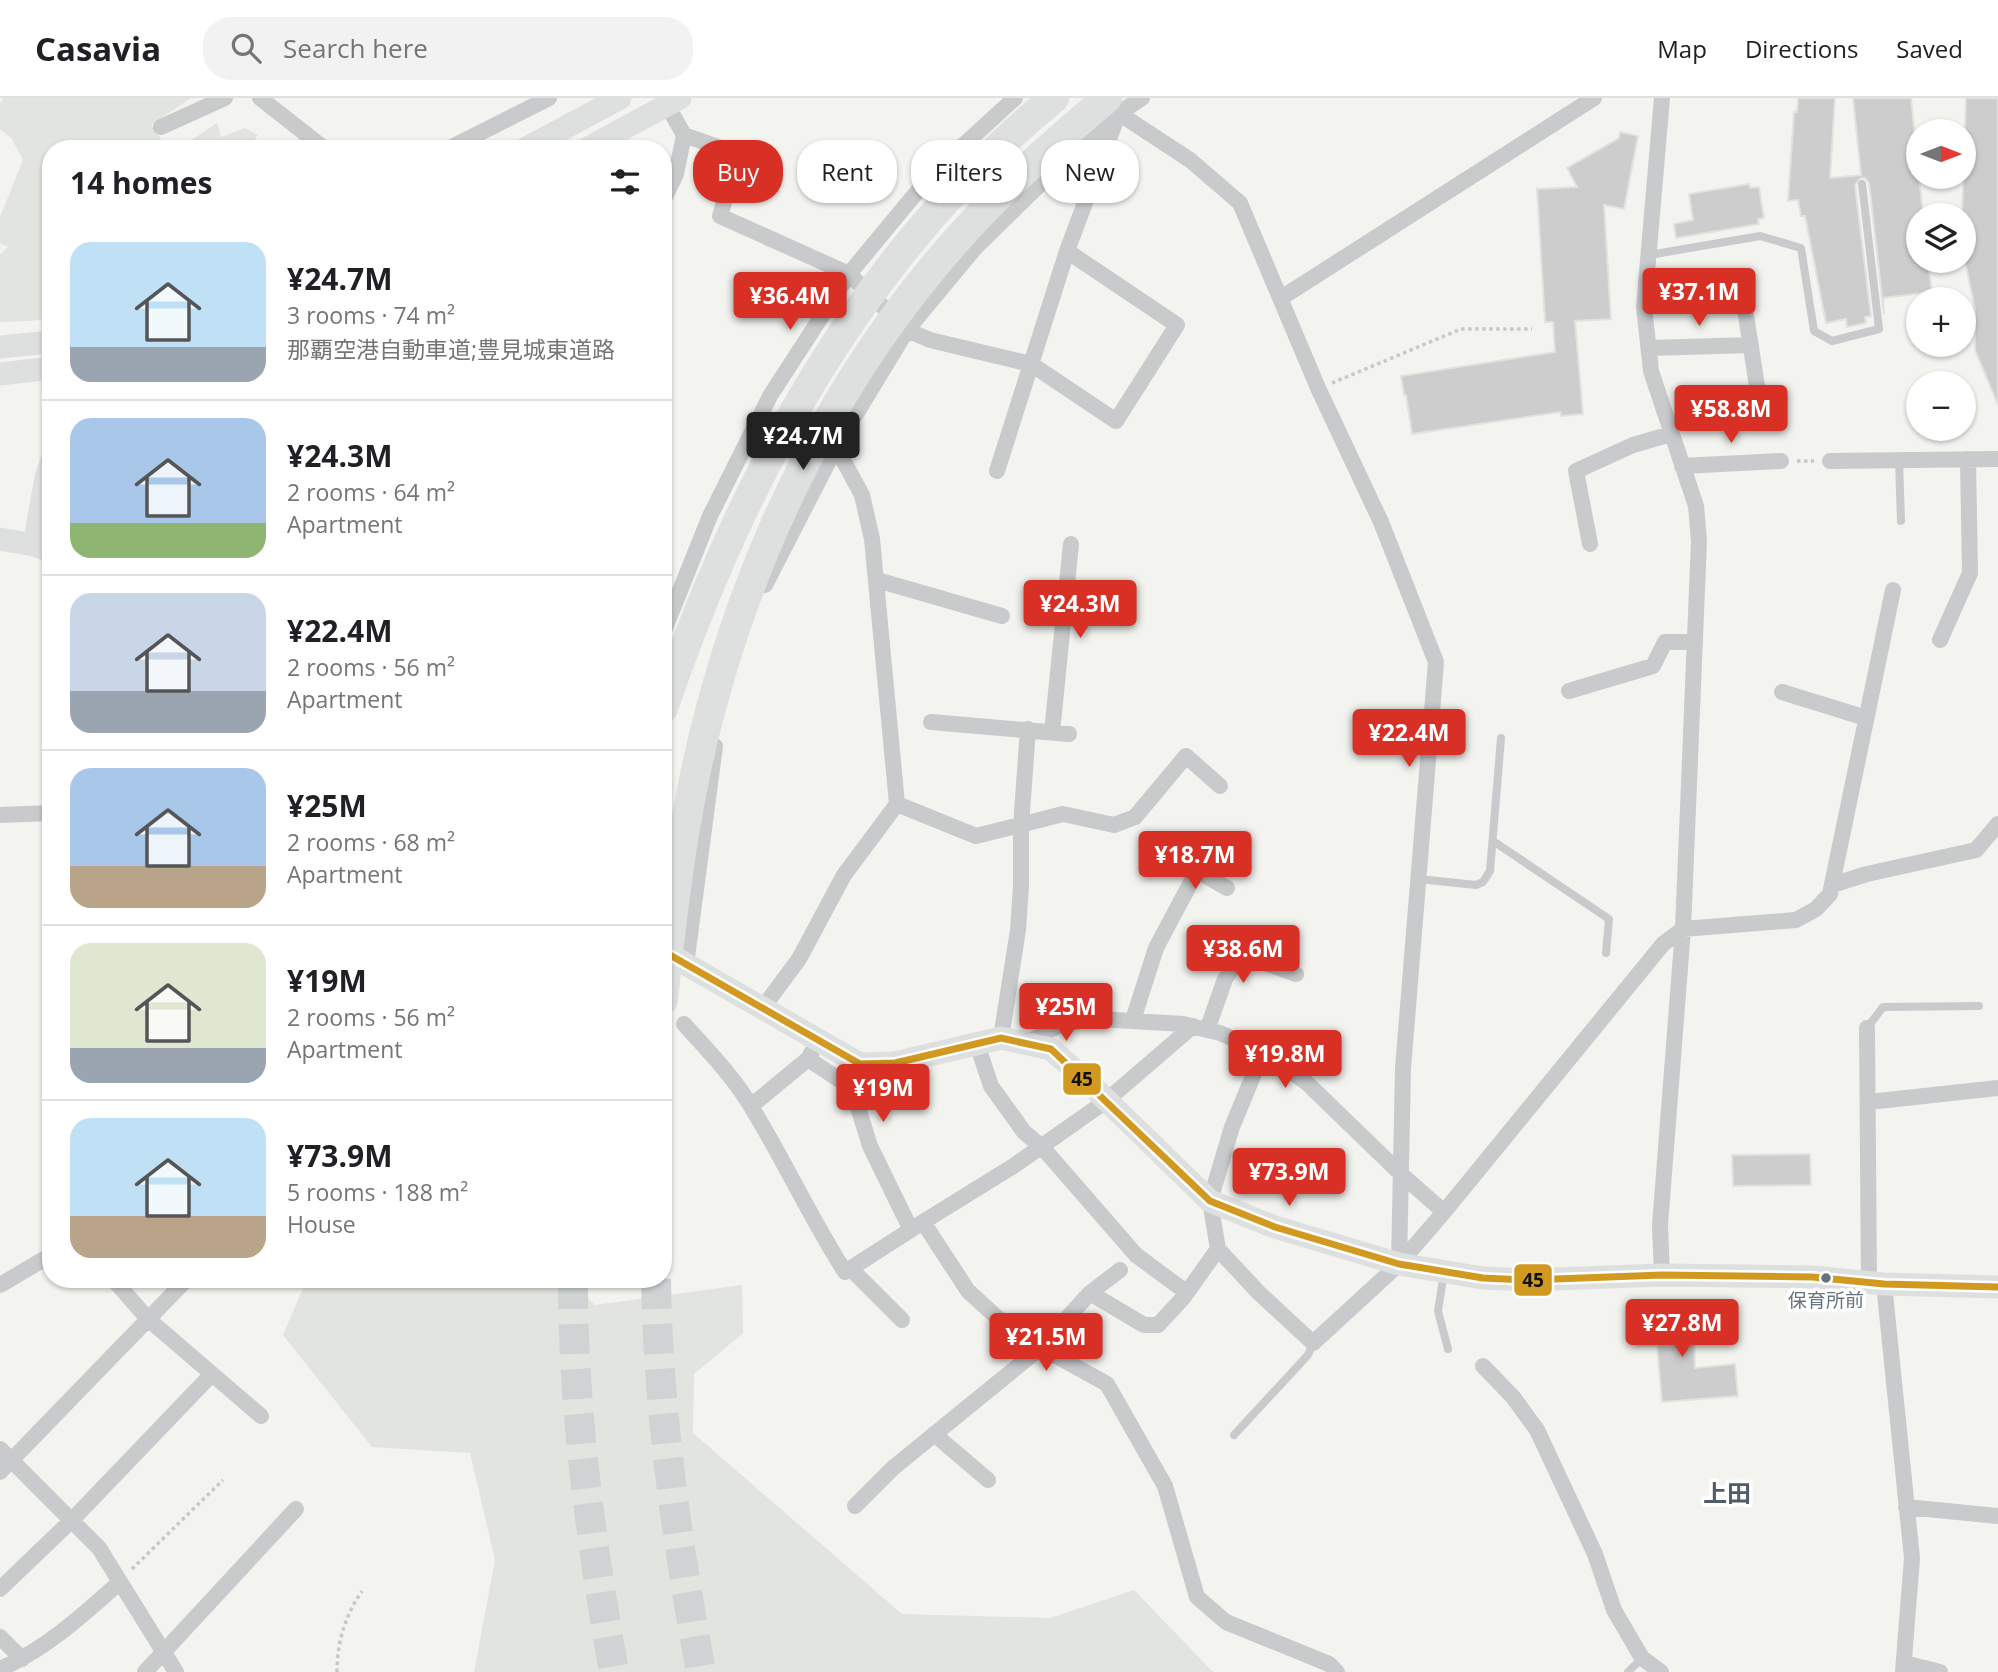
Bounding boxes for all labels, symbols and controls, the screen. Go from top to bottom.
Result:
search box [203,17,693,80]
text: Casavia [35,26,161,71]
icon: search [227,29,265,67]
text: Search here [283,30,428,66]
text: Map [1657,32,1707,65]
text: Directions [1745,32,1858,65]
text: Saved [1896,32,1963,65]
north arrow [1906,119,1976,189]
map controls [1906,119,1976,441]
chip: Buy [693,140,783,203]
chip: Rent [797,140,897,203]
chip: Filters [911,140,1027,203]
chip: New [1041,140,1139,203]
text: 14 homes [70,162,213,203]
icon: filters [606,163,644,201]
button: layers [1906,203,1976,273]
text: ¥24.7M [287,258,392,299]
pin: ¥37.1M [1642,268,1756,328]
icon: home [126,270,210,354]
pin: ¥36.4M [733,272,847,332]
text: ¥37.1M [1659,275,1739,307]
text: ¥36.4M [750,279,830,311]
button: + [1906,287,1976,357]
text: 3 rooms · 74 m² [287,299,455,331]
text: 那覇空港自動車道;豊見城東道路 [287,333,615,365]
button: − [1906,371,1976,441]
pin: ¥58.8M [1674,386,1788,445]
text: ¥58.8M [1691,392,1771,424]
pin: ¥24.7M [746,412,860,472]
text: ¥24.7M [763,419,843,451]
text: ¥24.3M [287,435,392,476]
icon: home [126,446,210,530]
text: 2 rooms · 64 m² [287,476,455,508]
text: Apartment [287,508,403,540]
pin: ¥24.3M [1023,580,1137,640]
text: ¥24.3M [1040,587,1120,619]
text: ¥22.4M [287,610,392,651]
icon: home [126,621,210,705]
text: 2 rooms · 56 m² [287,651,455,683]
text: Apartment [287,683,403,715]
pin: ¥22.4M [1352,710,1466,769]
text: ¥22.4M [1369,716,1449,748]
text: ¥25M [287,785,367,826]
icon: home [126,796,210,880]
text: 2 rooms · 68 m² [287,826,455,858]
pin: ¥18.7M [1138,832,1252,891]
text: ¥18.7M [1155,838,1235,870]
text: Apartment [287,858,403,890]
pin: ¥38.6M [1186,926,1300,985]
text: ¥38.6M [1203,932,1283,964]
text: ¥19M [287,960,367,1001]
icon: home [126,971,210,1055]
pin: ¥25M [1025,984,1107,1043]
text: ¥25M [1035,990,1097,1022]
text: 2 rooms · 56 m² [287,1001,455,1033]
pin: ¥19.8M [1228,1030,1342,1090]
text: Apartment [287,1033,403,1065]
text: ¥19.8M [1245,1037,1325,1069]
line badge: 45 [1062,1062,1102,1096]
pin: ¥19M [842,1065,924,1124]
text: 45 [1071,1066,1093,1092]
text: ¥19M [852,1071,914,1103]
text: ¥73.9M [287,1135,392,1176]
icon: home [126,1146,210,1230]
pin: ¥73.9M [1232,1148,1346,1208]
text: ¥73.9M [1249,1155,1329,1187]
text: 5 rooms · 188 m² [287,1176,468,1208]
text: House [287,1208,356,1240]
line badge: 45 [1513,1263,1553,1297]
text: 45 [1522,1267,1544,1293]
marker: 保育所前 [1819,1271,1833,1285]
place label: 保育所前 [1788,1287,1864,1313]
pin: ¥27.8M [1625,1300,1739,1359]
text: ¥27.8M [1642,1306,1722,1338]
pin: ¥21.5M [989,1314,1103,1373]
text: ¥21.5M [1006,1320,1086,1352]
district label: 上田 [1703,1476,1751,1509]

